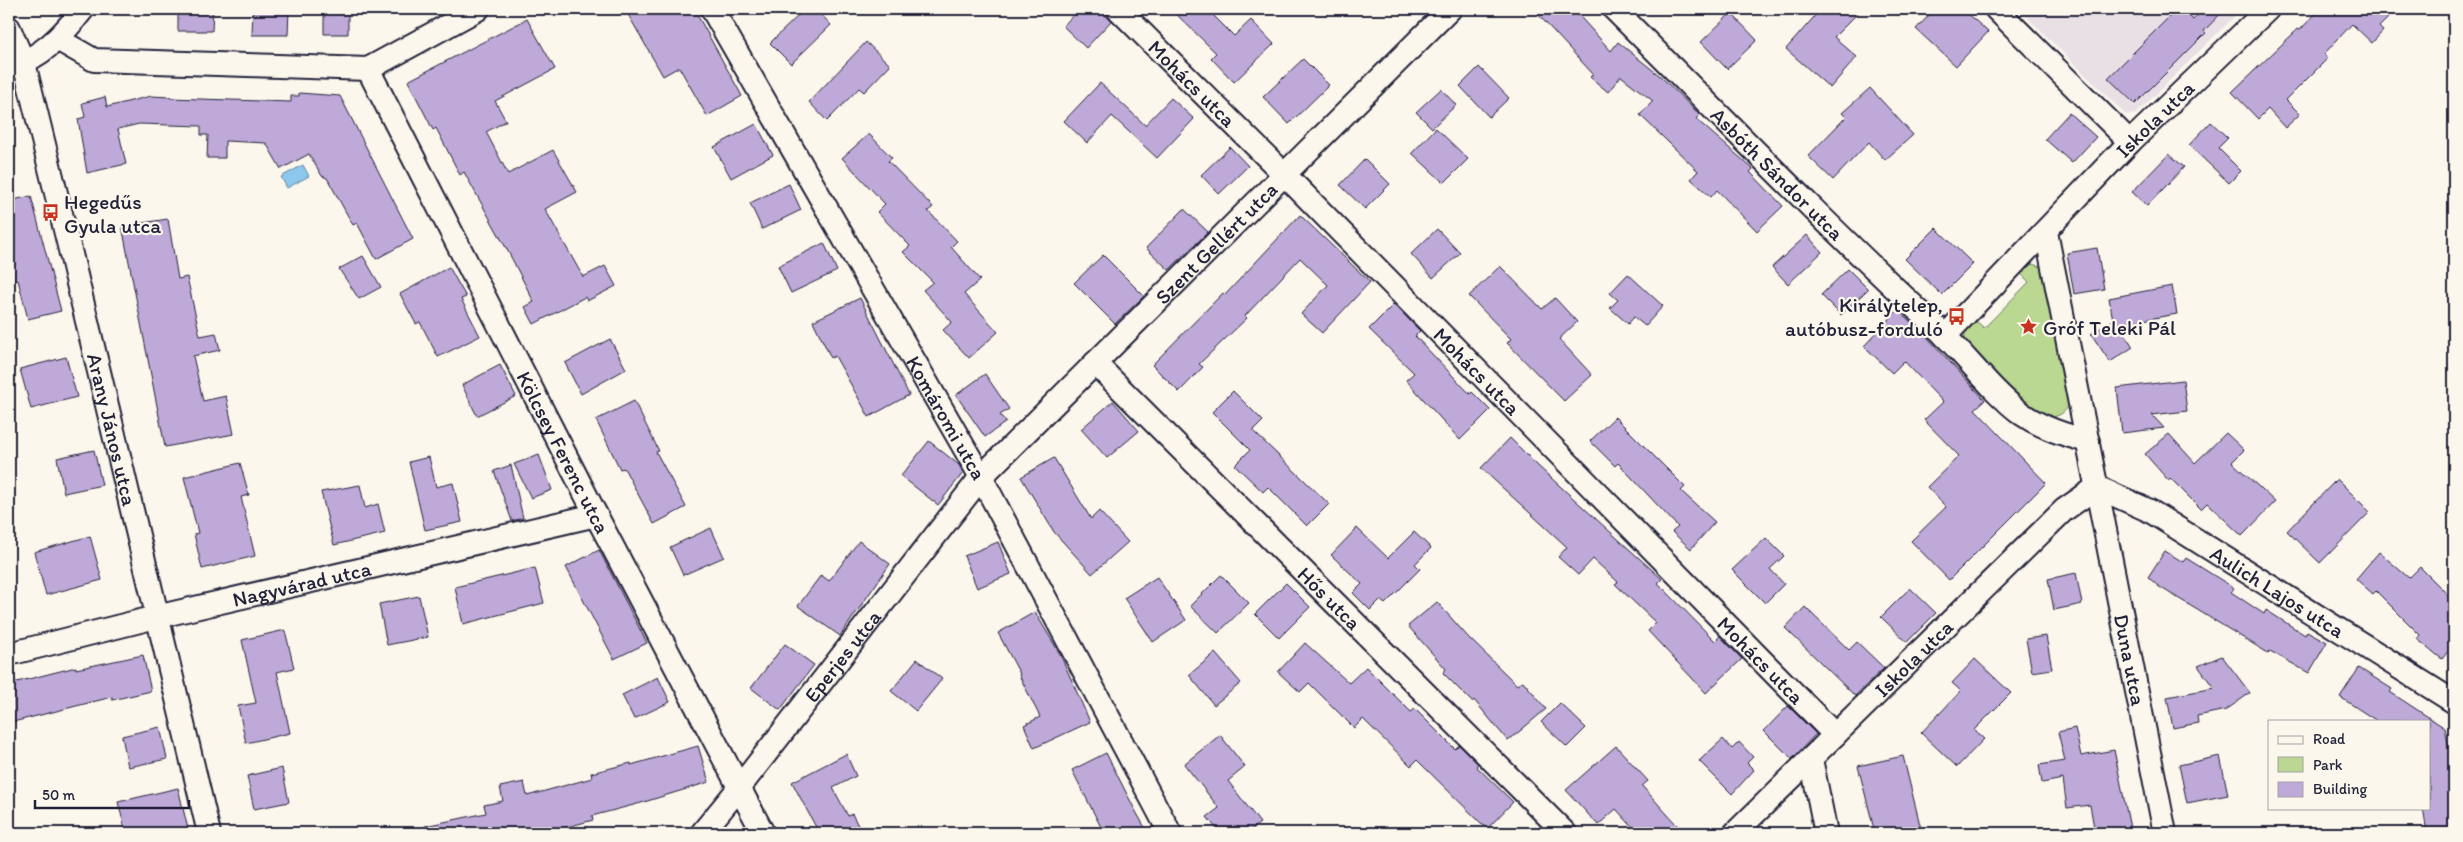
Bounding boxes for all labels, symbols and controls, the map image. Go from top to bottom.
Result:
street label: Mohács utca [1144,34,1241,132]
street label: Iskola utca [2110,75,2199,162]
street label: Asbóth Sándor utca [1706,102,1850,245]
street label: Szent Gellért utca [1149,176,1282,309]
place label: Hegedűs Gyula utca [64,189,161,238]
bus stop icon: Hegedűs Gyula utca [40,203,60,223]
place label: Királytelep, autóbusz-forduló [1785,292,1943,341]
bus stop icon: Királytelep, autóbusz-forduló [1947,306,1967,326]
place label: Gróf Teleki Pál [2043,315,2176,340]
place icon: Gróf Teleki Pál [2019,317,2039,337]
street label: Mohács utca [1429,322,1526,420]
street label: Arany János utca [82,350,143,508]
street label: Komáromi utca [901,351,992,484]
street label: Kölcsey Ferenc utca [512,367,616,537]
street label: Aulich Lajos utca [2206,540,2349,643]
street label: Nagyvárad utca [230,555,373,611]
street label: Hős utca [1293,561,1367,635]
street label: Eperjes utca [798,604,886,707]
street label: Mohács utca [1713,611,1810,709]
street label: Duna utca [2109,612,2152,708]
street label: Iskola utca [1869,614,1958,702]
legend [2268,720,2430,810]
text: Road [2313,730,2346,748]
text: Park [2313,756,2343,774]
scale bar [35,777,189,809]
text: Building [2313,780,2367,798]
text: 50 m [42,786,75,804]

